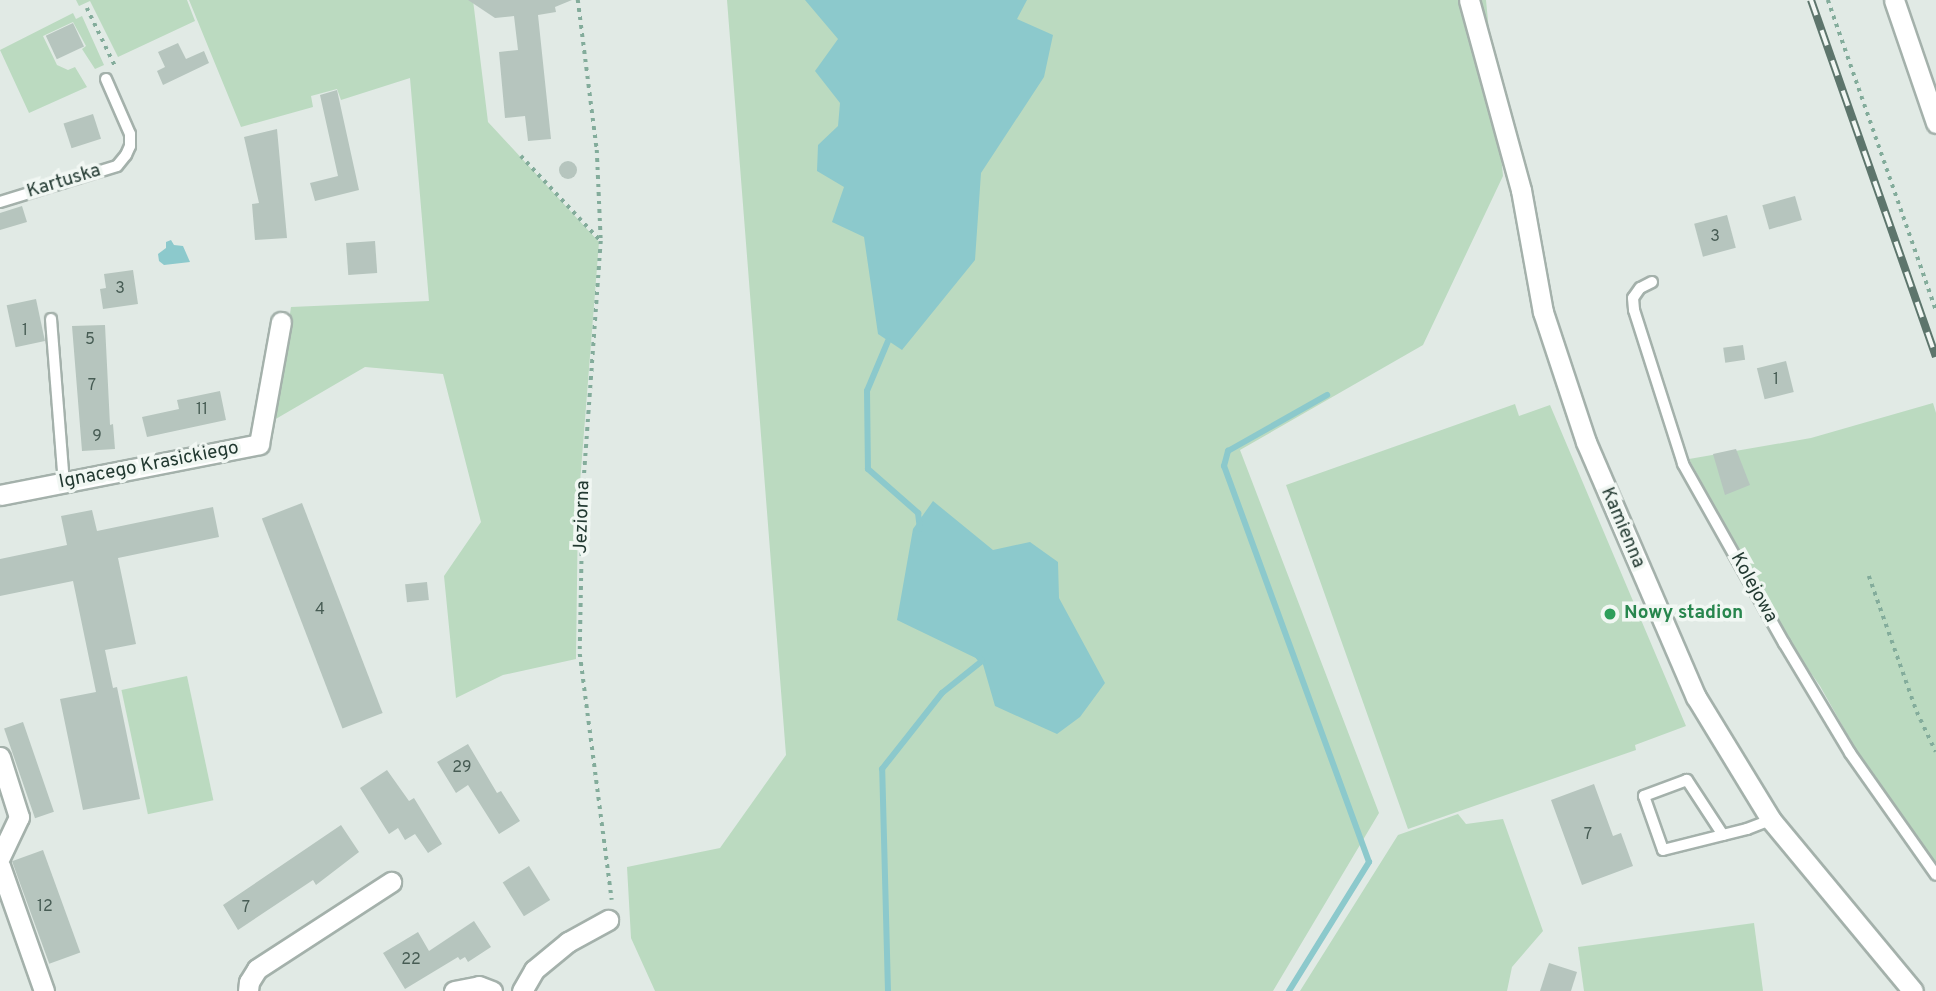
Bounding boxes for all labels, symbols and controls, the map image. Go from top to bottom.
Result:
street label: Kartuska [24,160,104,204]
house number: 3 [1710,227,1720,247]
house number: 3 [115,279,125,299]
house number: 1 [22,321,28,341]
house number: 5 [85,330,95,350]
house number: 1 [1773,370,1779,390]
house number: 7 [88,376,96,396]
house number: 11 [196,400,208,420]
house number: 9 [92,427,102,447]
street label: Ignacego Krasickiego [57,437,241,495]
street label: Jeziorna [570,480,596,554]
street label: Kamienna [1595,484,1649,572]
street label: Kolejowa [1724,549,1782,627]
house number: 4 [315,600,325,620]
place label: Nowy stadion [1624,603,1743,625]
marker: Nowy stadion [1602,606,1618,622]
house number: 29 [452,758,472,778]
house number: 7 [1584,825,1592,845]
house number: 12 [37,897,53,917]
house number: 7 [242,898,250,918]
house number: 22 [401,950,421,970]

